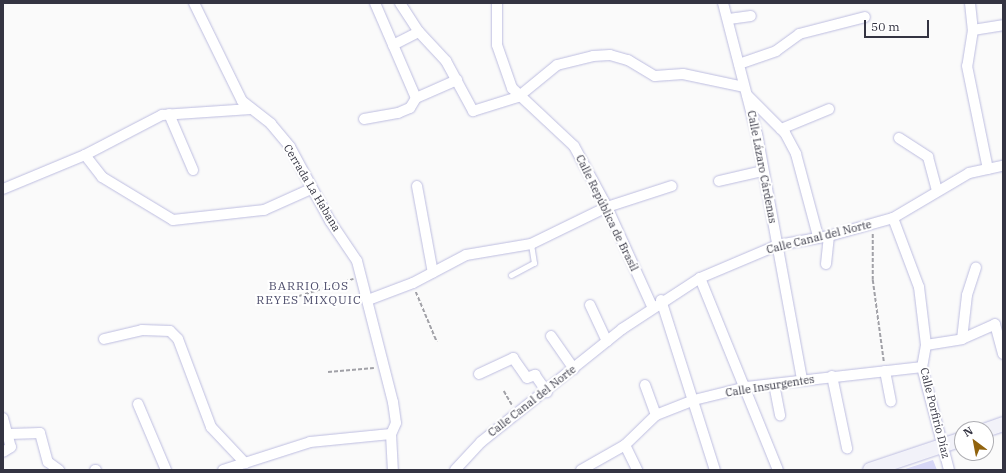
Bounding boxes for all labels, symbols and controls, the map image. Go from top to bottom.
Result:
scale bar [866,12,931,38]
text: 50 m [871,19,900,34]
street label: Calle Lázaro Cárdenas [745,109,779,225]
street label: Cerrada La Habana [281,142,343,234]
street label: Calle República de Brasil [573,153,641,273]
street label: Calle Canal del Norte [765,218,873,256]
district label: BARRIO LOS REYES MIXQUIC [256,279,362,307]
street label: Calle Canal del Norte [485,363,579,439]
street label: Calle Porfirio Díaz [917,366,953,460]
street label: Calle Insurgentes [725,372,815,400]
north arrow [954,421,994,461]
text: N [961,423,976,440]

